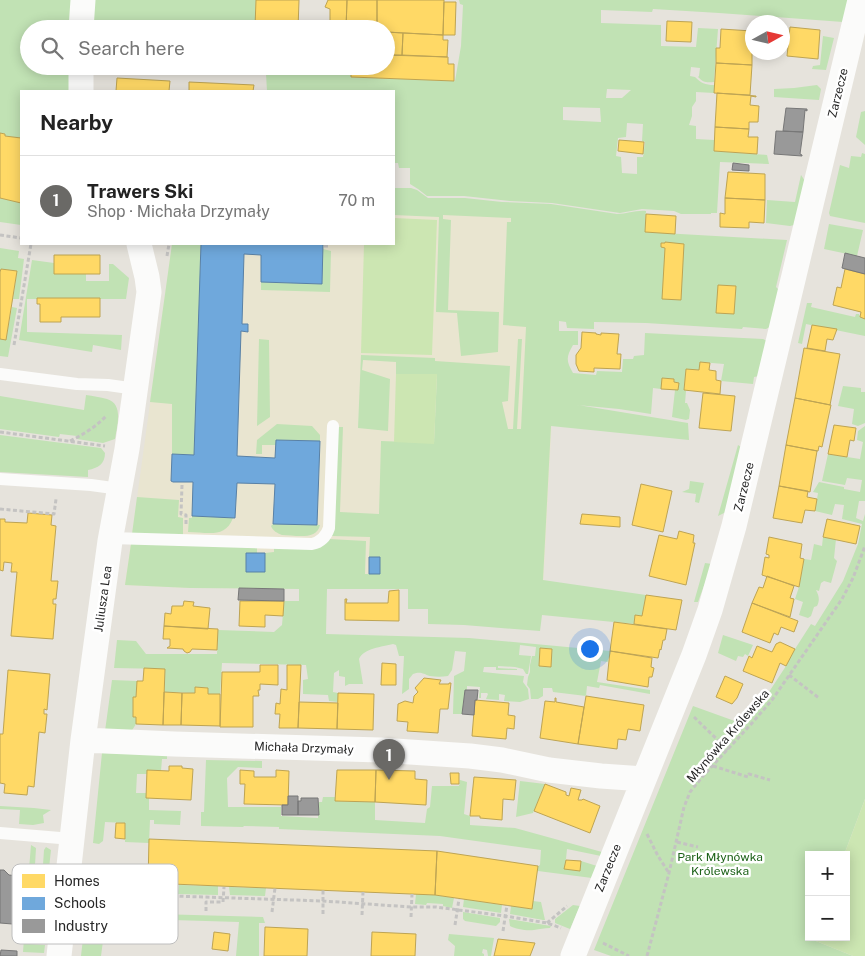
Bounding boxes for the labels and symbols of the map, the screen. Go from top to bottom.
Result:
north arrow [745,15,790,60]
street label: Zarzecze [825,67,851,119]
street label: Zarzecze [731,461,757,513]
street label: Juliusza Lea [91,565,115,633]
your location [577,636,603,662]
street label: Młynówka Królewska [684,687,772,785]
street label: Michała Drzymały [254,739,355,757]
pin: 1 [373,739,405,780]
street label: Zarzecze [592,842,624,894]
park label: Park Młynówka Królewska [677,850,763,878]
legend [12,864,178,944]
text: Homes [54,873,100,889]
text: Schools [54,895,106,911]
text: Industry [54,918,109,934]

